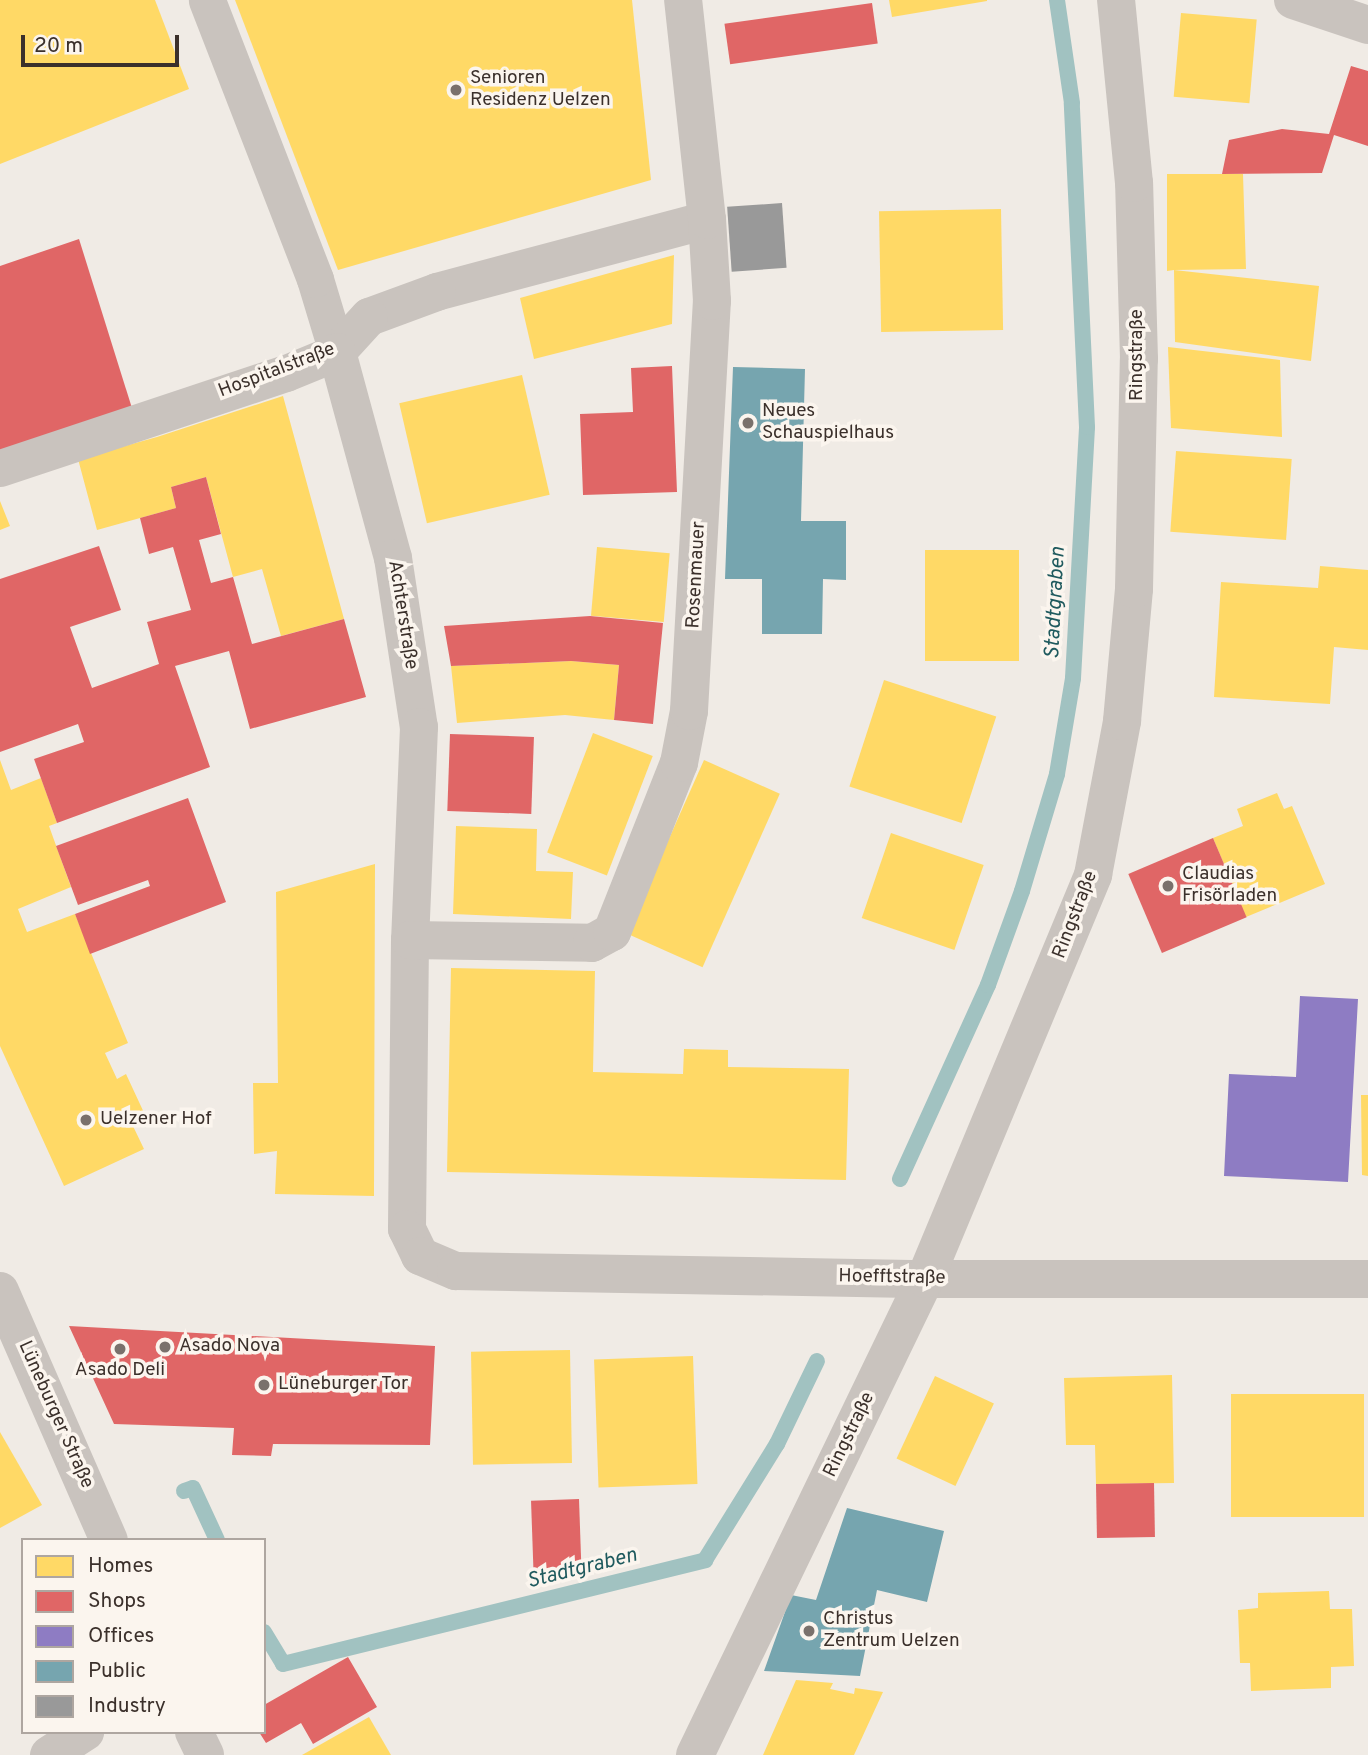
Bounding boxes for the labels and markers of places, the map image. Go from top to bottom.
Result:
place label: Senioren Residenz Uelzen [470,68,611,112]
marker: Senioren Residenz Uelzen [448,82,464,98]
place label: Neues Schauspielhaus [762,401,894,445]
marker: Neues Schauspielhaus [740,415,756,431]
place label: Claudias Frisörladen [1182,864,1277,908]
marker: Claudias Frisörladen [1160,878,1176,894]
place label: Uelzener Hof [100,1109,211,1131]
marker: Uelzener Hof [78,1112,94,1128]
place label: Asado Nova [179,1336,280,1358]
marker: Asado Nova [157,1339,173,1355]
marker: Asado Deli [112,1341,128,1357]
place label: Asado Deli [75,1360,165,1382]
place label: Lüneburger Tor [278,1374,409,1396]
marker: Lüneburger Tor [256,1377,272,1393]
place label: Christus Zentrum Uelzen [823,1609,960,1653]
marker: Christus Zentrum Uelzen [801,1623,817,1639]

